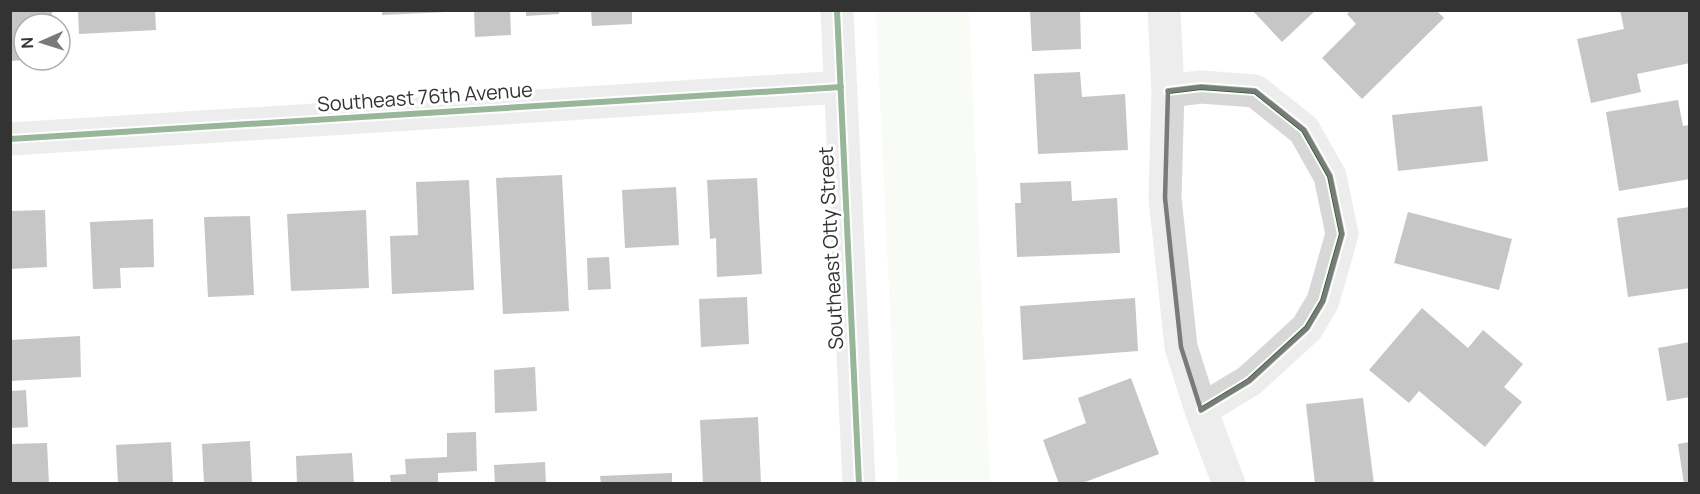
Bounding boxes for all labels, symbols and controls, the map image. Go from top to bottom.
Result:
north arrow [12,12,72,72]
text: N [16,36,38,49]
street label: Southeast 76th Avenue [316,76,534,117]
street label: Southeast Otty Street [812,146,849,350]

